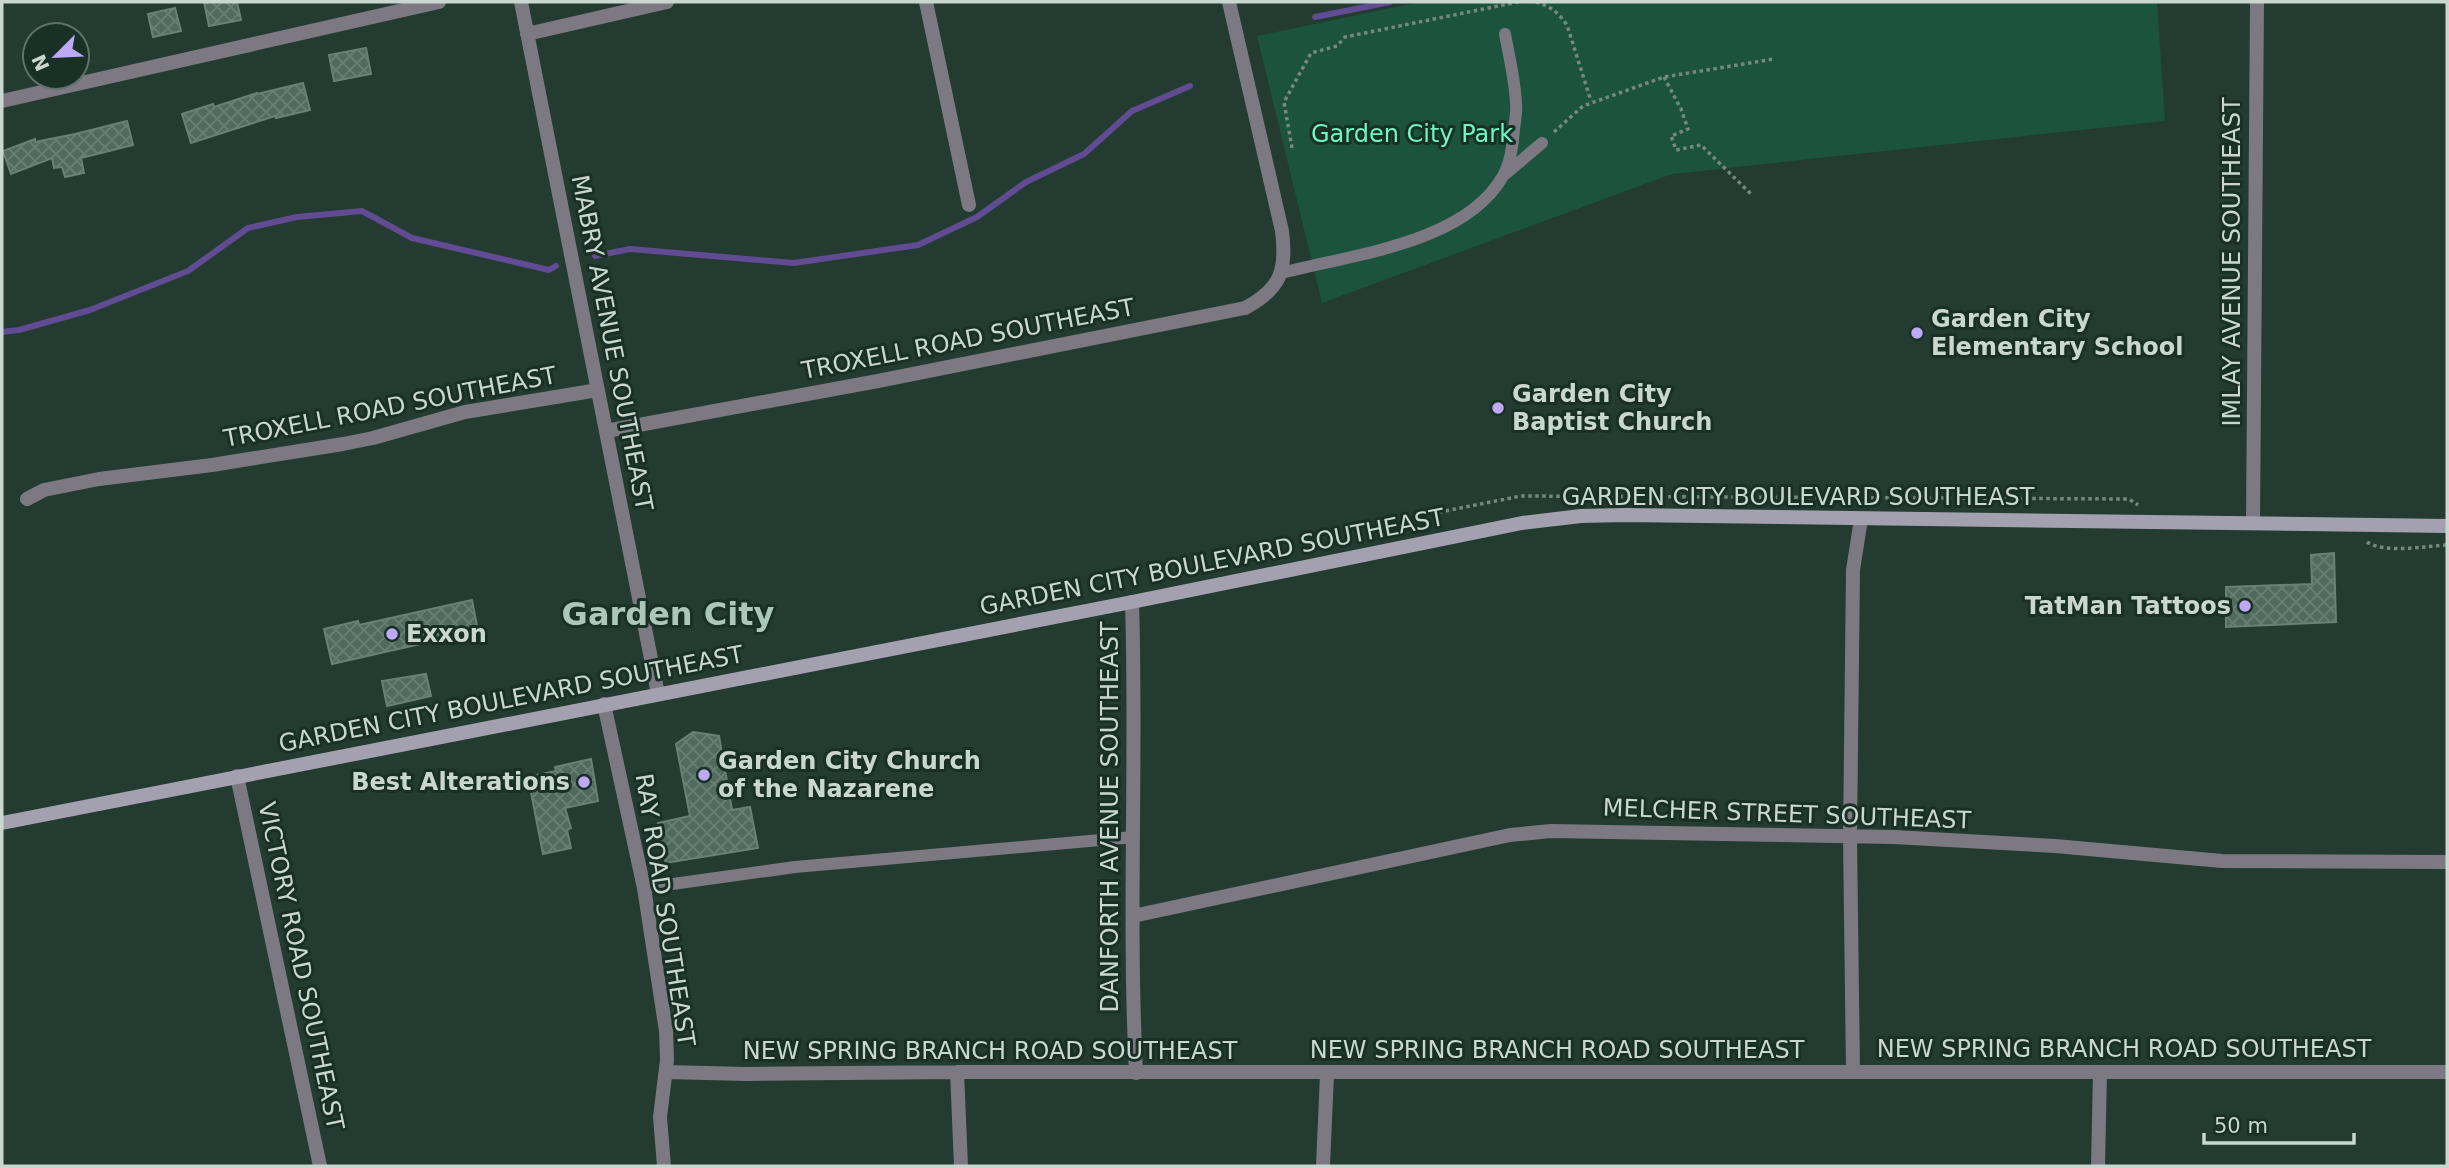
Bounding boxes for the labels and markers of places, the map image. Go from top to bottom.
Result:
place label: Garden City Elementary School [1931,305,2184,361]
marker: Garden City Elementary School [1909,325,1925,341]
place label: Garden City Baptist Church [1512,380,1712,436]
marker: Garden City Baptist Church [1490,400,1506,416]
place label: TatMan Tattoos [2025,592,2231,620]
marker: TatMan Tattoos [2237,598,2253,614]
place label: Exxon [406,620,487,648]
marker: Exxon [384,626,400,642]
place label: Garden City Church of the Nazarene [718,747,981,803]
marker: Garden City Church of the Nazarene [696,767,712,783]
place label: Best Alterations [351,768,570,796]
marker: Best Alterations [576,774,592,790]

